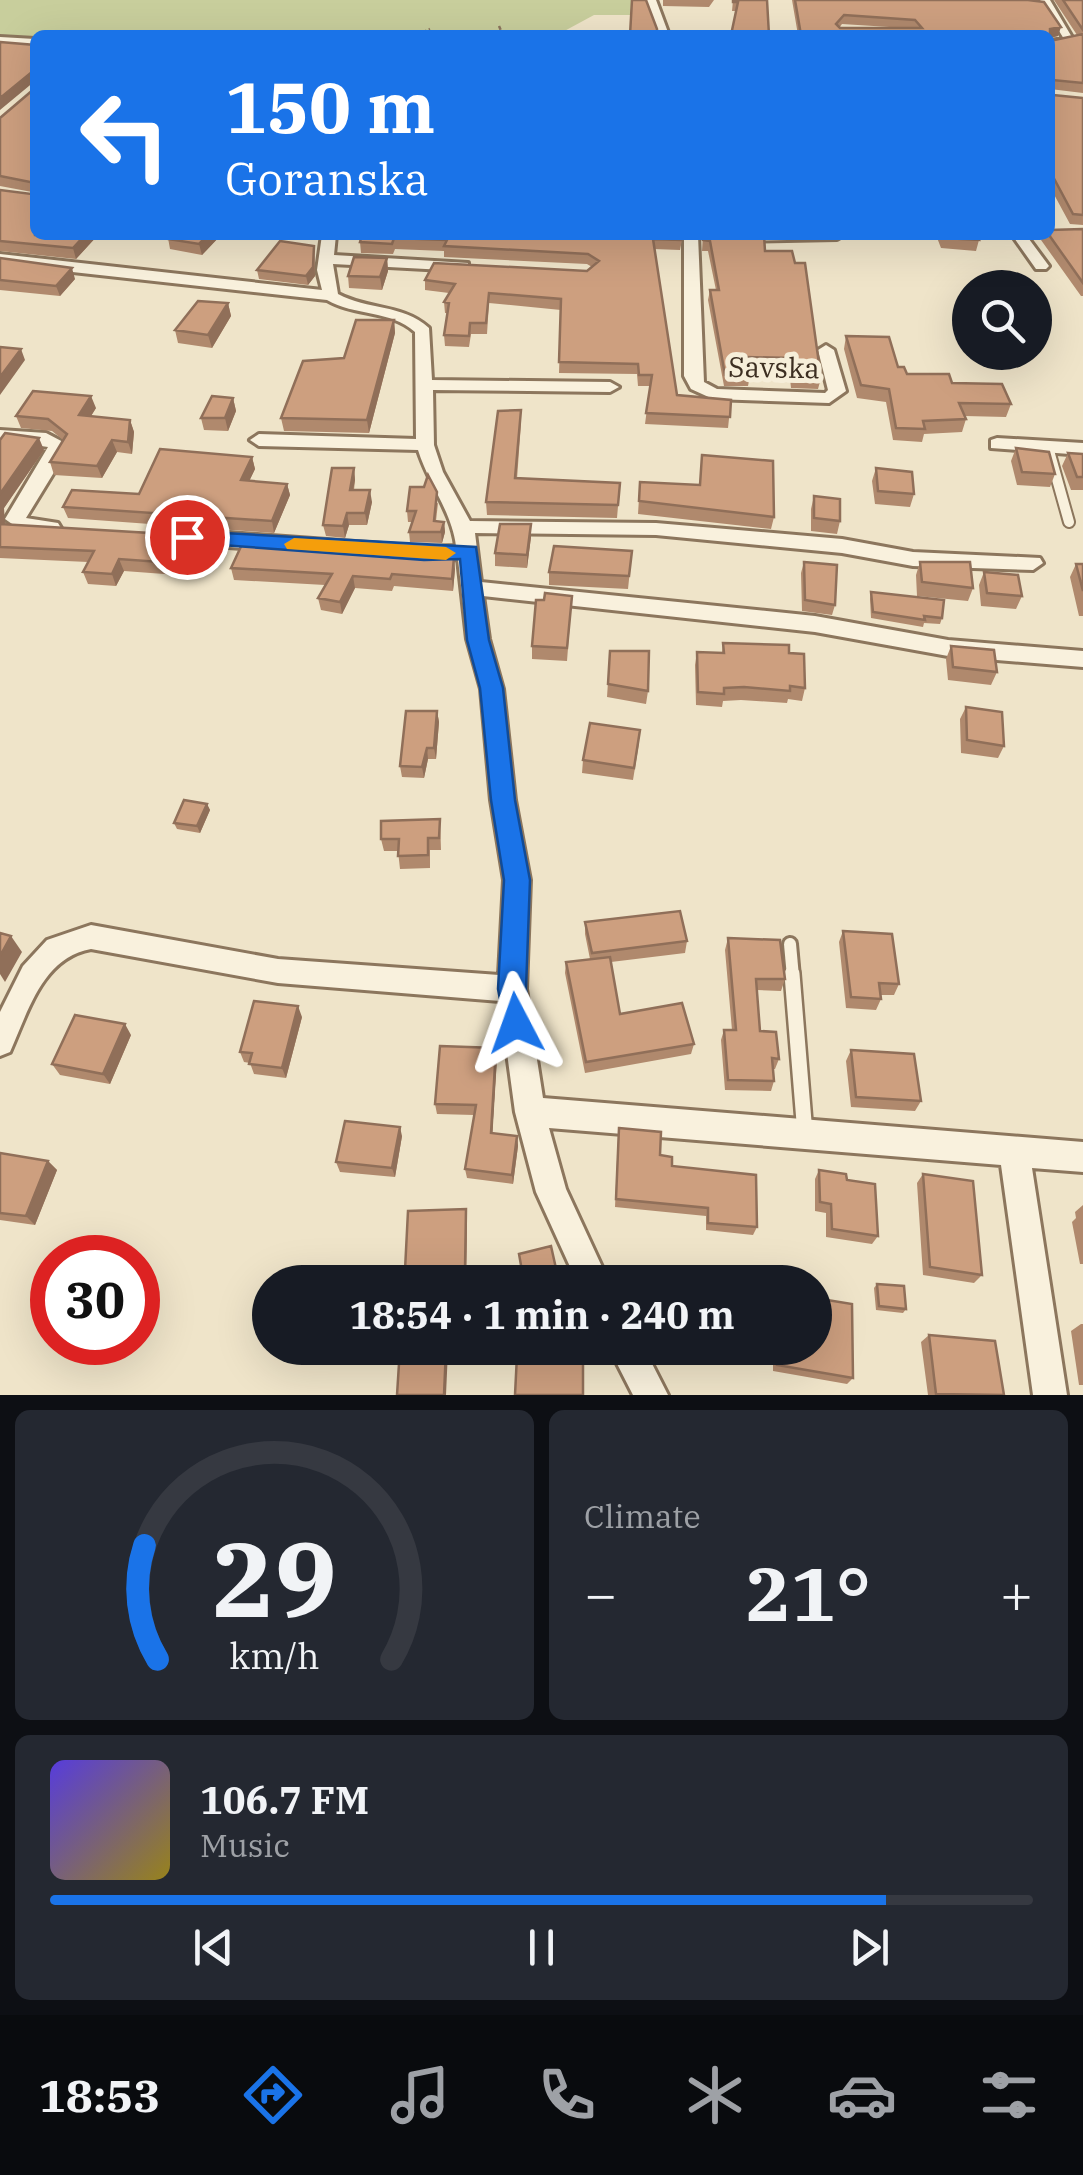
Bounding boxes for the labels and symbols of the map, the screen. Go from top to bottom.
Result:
street label: Savska [728,348,820,386]
pin [145,495,230,580]
position arrow [464,971,568,1075]
speed limit sign: 30 [30,1235,160,1365]

